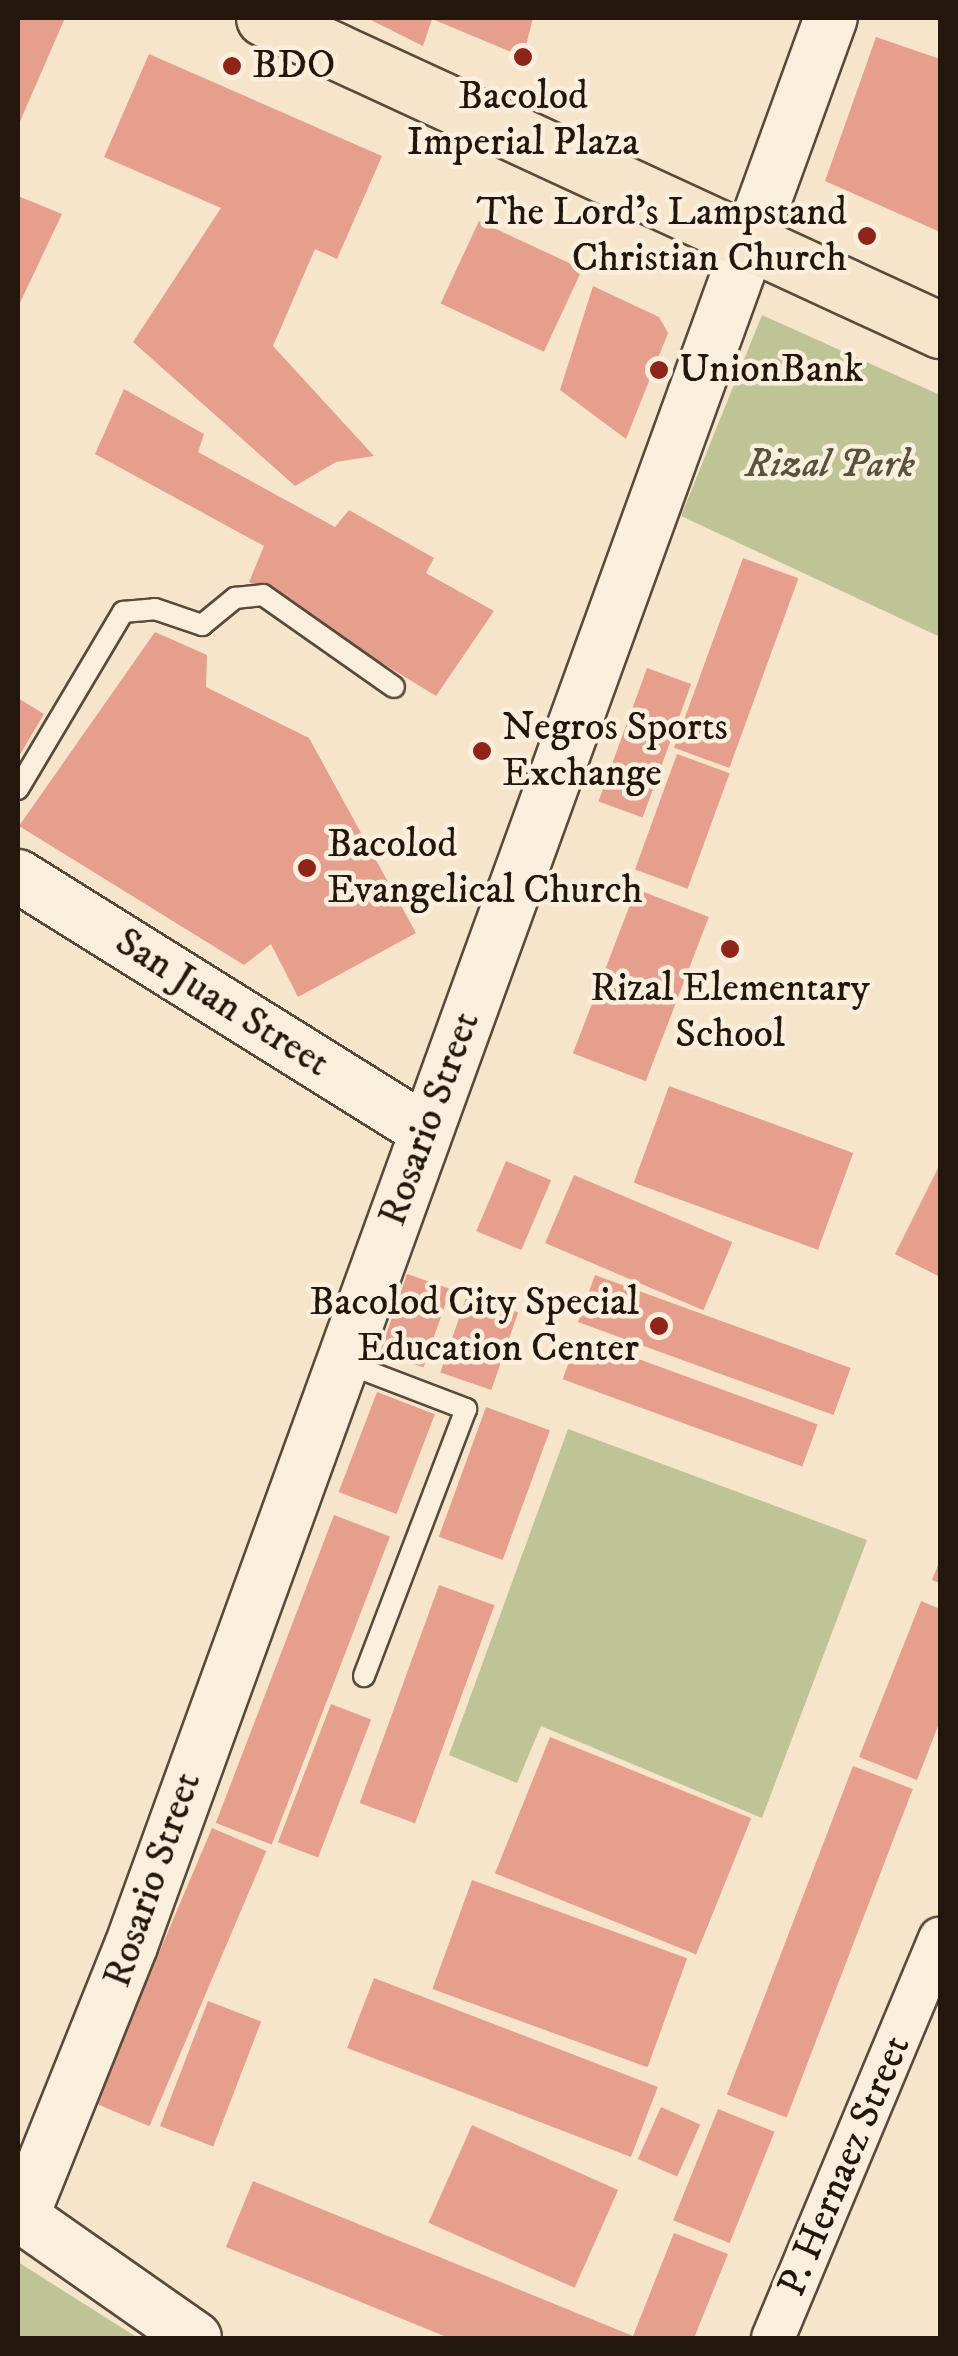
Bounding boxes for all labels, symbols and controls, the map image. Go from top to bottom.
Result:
place label: BDO [252,42,335,90]
marker: Bacolod Imperial Plaza [512,46,534,68]
marker: BDO [221,55,243,77]
place label: Bacolod Imperial Plaza [407,73,639,167]
place label: The Lord's Lampstand Christian Church [476,189,847,283]
marker: The Lord's Lampstand Christian Church [856,225,878,247]
place label: UnionBank [679,346,864,394]
marker: UnionBank [648,359,670,381]
park label: Rizal Park [745,441,915,489]
place label: Negros Sports Exchange [502,704,728,798]
marker: Negros Sports Exchange [471,740,493,762]
place label: Bacolod Evangelical Church [327,821,643,915]
marker: Bacolod Evangelical Church [296,857,318,879]
street label: San Juan Street [106,918,338,1088]
marker: Rizal Elementary School [719,938,741,960]
place label: Rizal Elementary School [590,965,870,1059]
street label: Rosario Street [369,1006,491,1232]
place label: Bacolod City Special Education Center [309,1279,639,1373]
marker: Bacolod City Special Education Center [648,1315,670,1337]
street label: Rosario Street [94,1766,212,1994]
street label: P. Hernaez Street [768,2028,922,2304]

